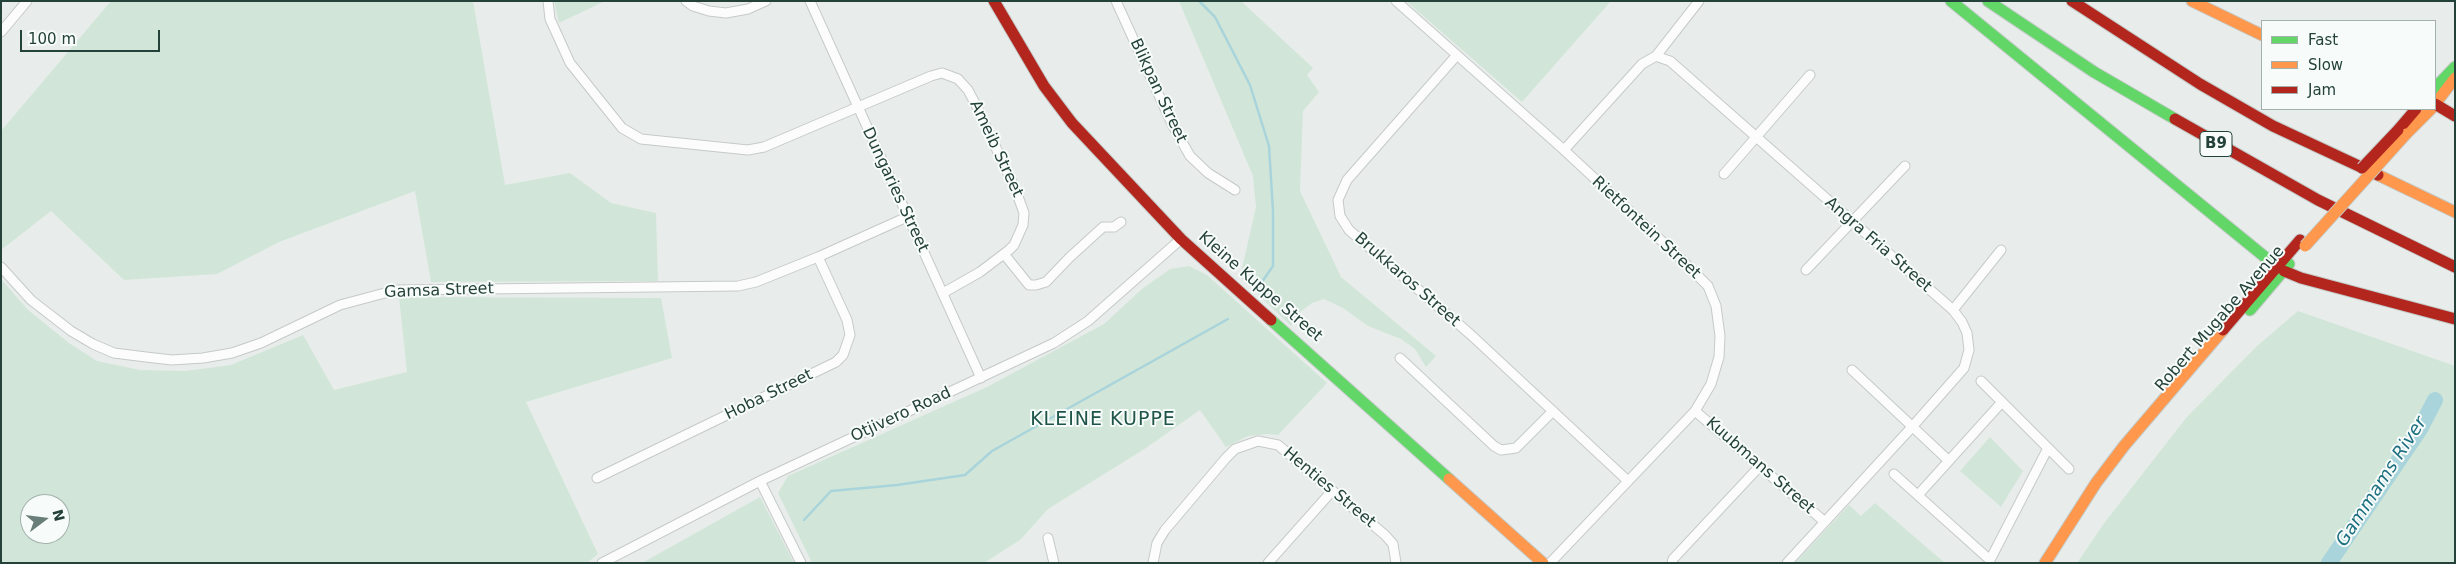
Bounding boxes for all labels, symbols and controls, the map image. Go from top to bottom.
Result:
scale bar [22,20,162,52]
legend [2261,20,2436,110]
text: 100 m [28,30,76,48]
text: Fast [2308,31,2338,49]
street label: Blikpan Street [1125,36,1191,146]
text: Slow [2308,56,2343,74]
text: Jam [2308,81,2336,99]
street label: Ameib Street [965,98,1027,200]
street label: Dungaries Street [858,125,932,255]
road number: B9 [2200,132,2232,156]
street label: Rietfontein Street [1588,173,1704,283]
street label: Angra Fria Street [1821,193,1935,297]
street label: Kleine Kuppe Street [1194,228,1326,346]
street label: Brukkaros Street [1350,229,1464,331]
street label: Robert Mugabe Avenue [2152,242,2288,396]
street label: Gamsa Street [384,279,494,303]
street label: Hoba Street [722,365,816,425]
street label: Otjivero Road [848,383,954,447]
district label: KLEINE KUPPE [1029,409,1177,431]
water label: Gammams River [2332,413,2432,551]
street label: Kuubmans Street [1702,414,1818,518]
street label: Henties Street [1279,444,1379,532]
north arrow [20,494,70,544]
text: N [49,508,68,523]

